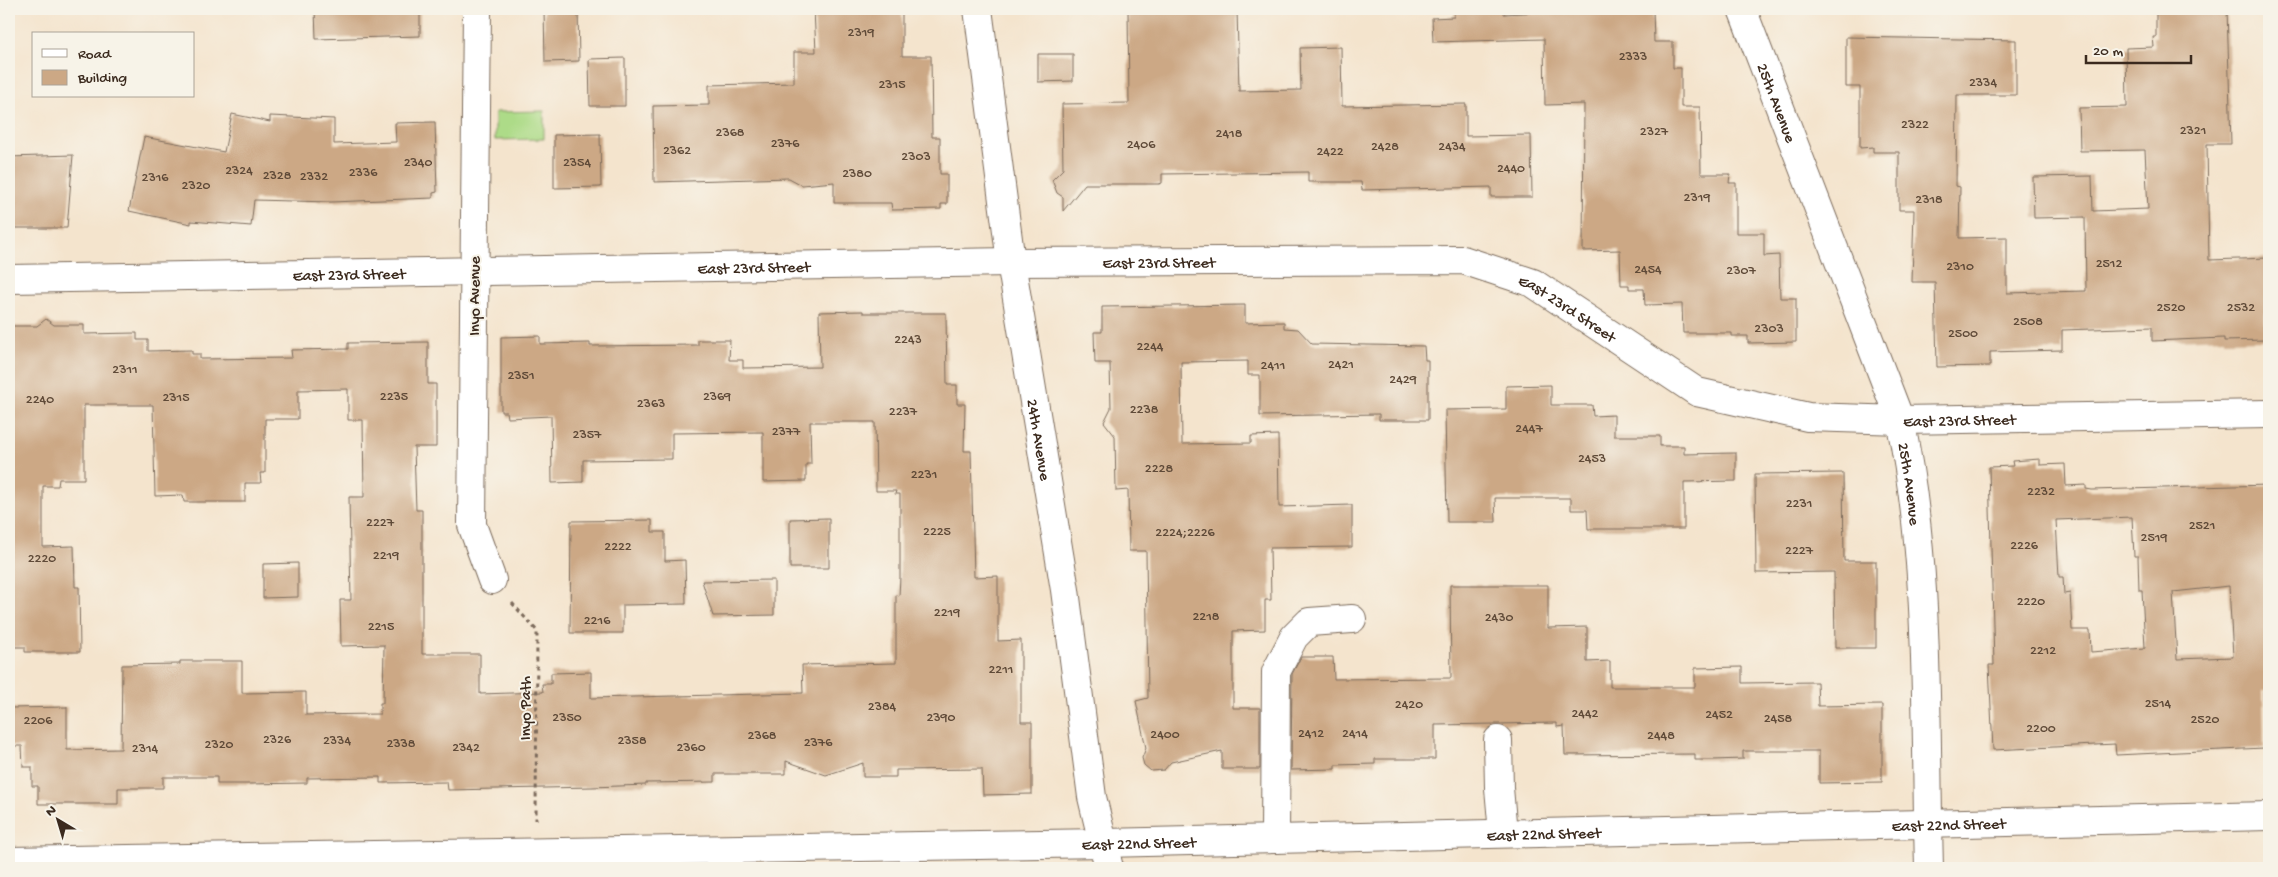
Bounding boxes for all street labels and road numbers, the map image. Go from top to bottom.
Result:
street label: 25th Avenue [1751,61,1799,147]
street label: Inyo Avenue [467,255,486,336]
street label: East 23rd Street [1102,255,1217,275]
street label: East 23rd Street [697,259,812,280]
street label: East 23rd Street [292,266,407,287]
street label: East 23rd Street [1515,273,1620,349]
street label: 24th Avenue [1021,398,1053,483]
street label: East 23rd Street [1903,412,2017,433]
street label: 25th Avenue [1892,441,1923,527]
street label: Inyo Path [518,675,537,740]
street label: East 22nd Street [1891,816,2007,838]
street label: East 22nd Street [1486,825,1603,847]
street label: East 22nd Street [1082,835,1198,856]

